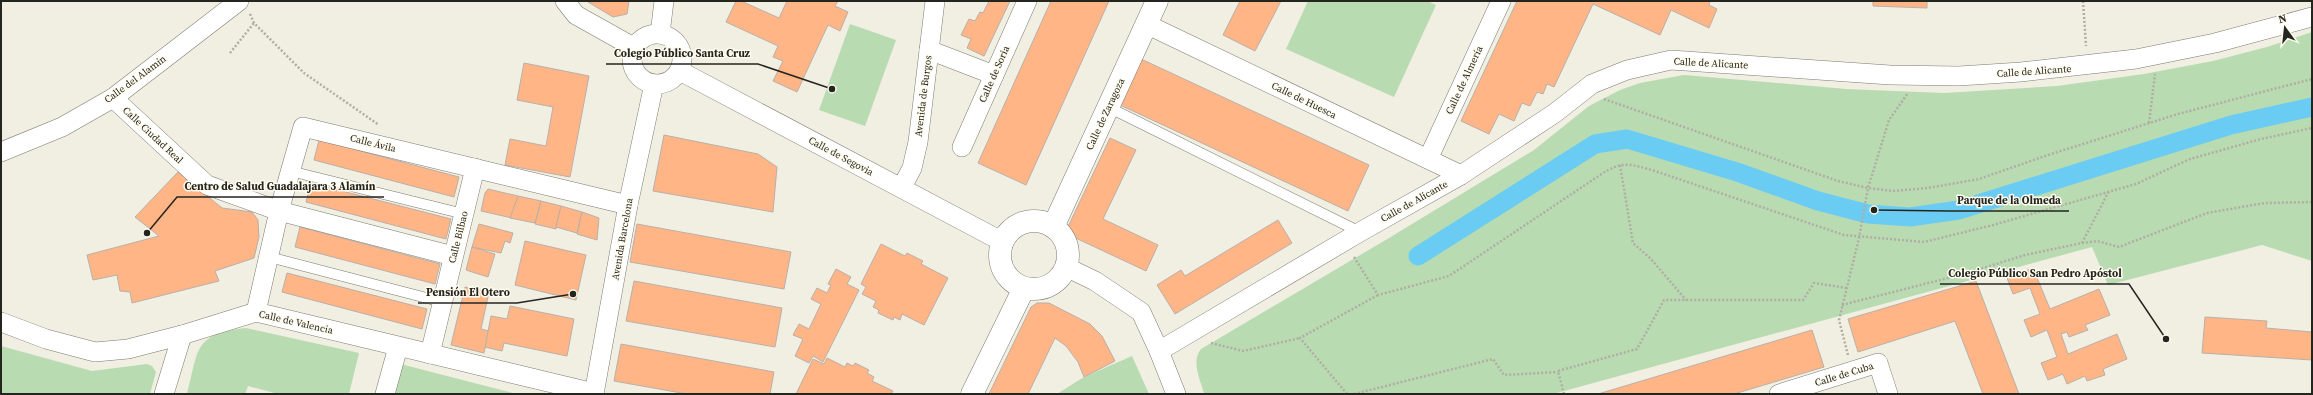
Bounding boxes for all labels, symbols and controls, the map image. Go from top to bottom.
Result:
north arrow [2265,8,2305,48]
text: N [2277,11,2288,27]
callout: Colegio Público Santa Cruz [606,41,758,64]
street label: Calle de Soria [976,43,1013,104]
street label: Calle de Almería [1442,43,1486,116]
text: Colegio Público Santa Cruz [614,46,750,61]
street label: Calle del Alamín [101,52,169,106]
street label: Avenida de Burgos [912,54,934,138]
street label: Calle de Alicante [1673,55,1749,71]
street label: Calle de Alicante [1996,62,2072,80]
street label: Calle de Zaragoza [1083,75,1128,152]
street label: Calle de Huesca [1269,79,1339,122]
street label: Calle Ciudad Real [120,104,186,166]
street label: Calle Ávila [349,131,398,155]
street label: Calle de Segovia [806,133,877,179]
callout: Centro de Salud Guadalajara 3 Alamín [177,174,384,197]
street label: Calle de Alicante [1378,177,1450,225]
text: Centro de Salud Guadalajara 3 Alamín [184,179,376,194]
callout: Parque de la Olmeda [1949,188,2069,211]
text: Parque de la Olmeda [1957,193,2061,208]
street label: Avenida Barcelona [608,196,636,281]
street label: Calle Bilbao [445,209,471,264]
callout: Colegio Público San Pedro Apóstol [1940,261,2129,284]
text: Colegio Público San Pedro Apóstol [1948,266,2122,281]
callout: Pensión El Otero [418,280,517,303]
text: Pensión El Otero [426,285,510,300]
street label: Calle de Valencia [258,307,335,337]
street label: Calle de Cuba [1813,359,1876,389]

